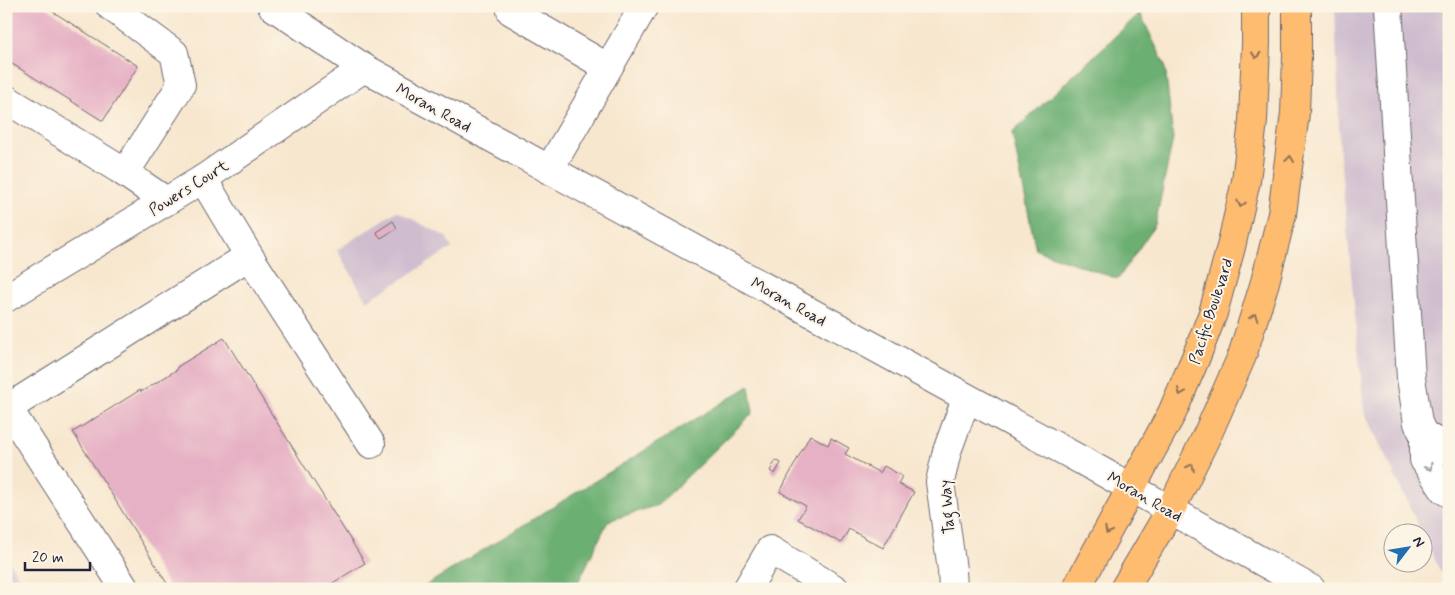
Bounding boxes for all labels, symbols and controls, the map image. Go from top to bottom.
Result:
one-way arrow [1250,51,1261,59]
street label: Moran Road [392,79,475,138]
street label: Powers Court [145,155,233,221]
one-way arrow [1284,155,1295,163]
one-way arrow [1236,199,1246,208]
street label: Pacific Boulevard [1184,256,1238,367]
street label: Moran Road [747,273,830,332]
one-way arrow [1248,314,1258,322]
one-way arrow [1177,387,1188,396]
one-way arrow [1422,462,1432,471]
one-way arrow [1185,463,1195,472]
street label: Moran Road [1103,467,1186,527]
street label: Tag Way [935,479,961,535]
north arrow [1382,522,1432,572]
one-way arrow [1104,526,1114,535]
text: N [1408,533,1428,550]
scale bar [25,540,90,572]
text: 20 m [32,548,64,568]

